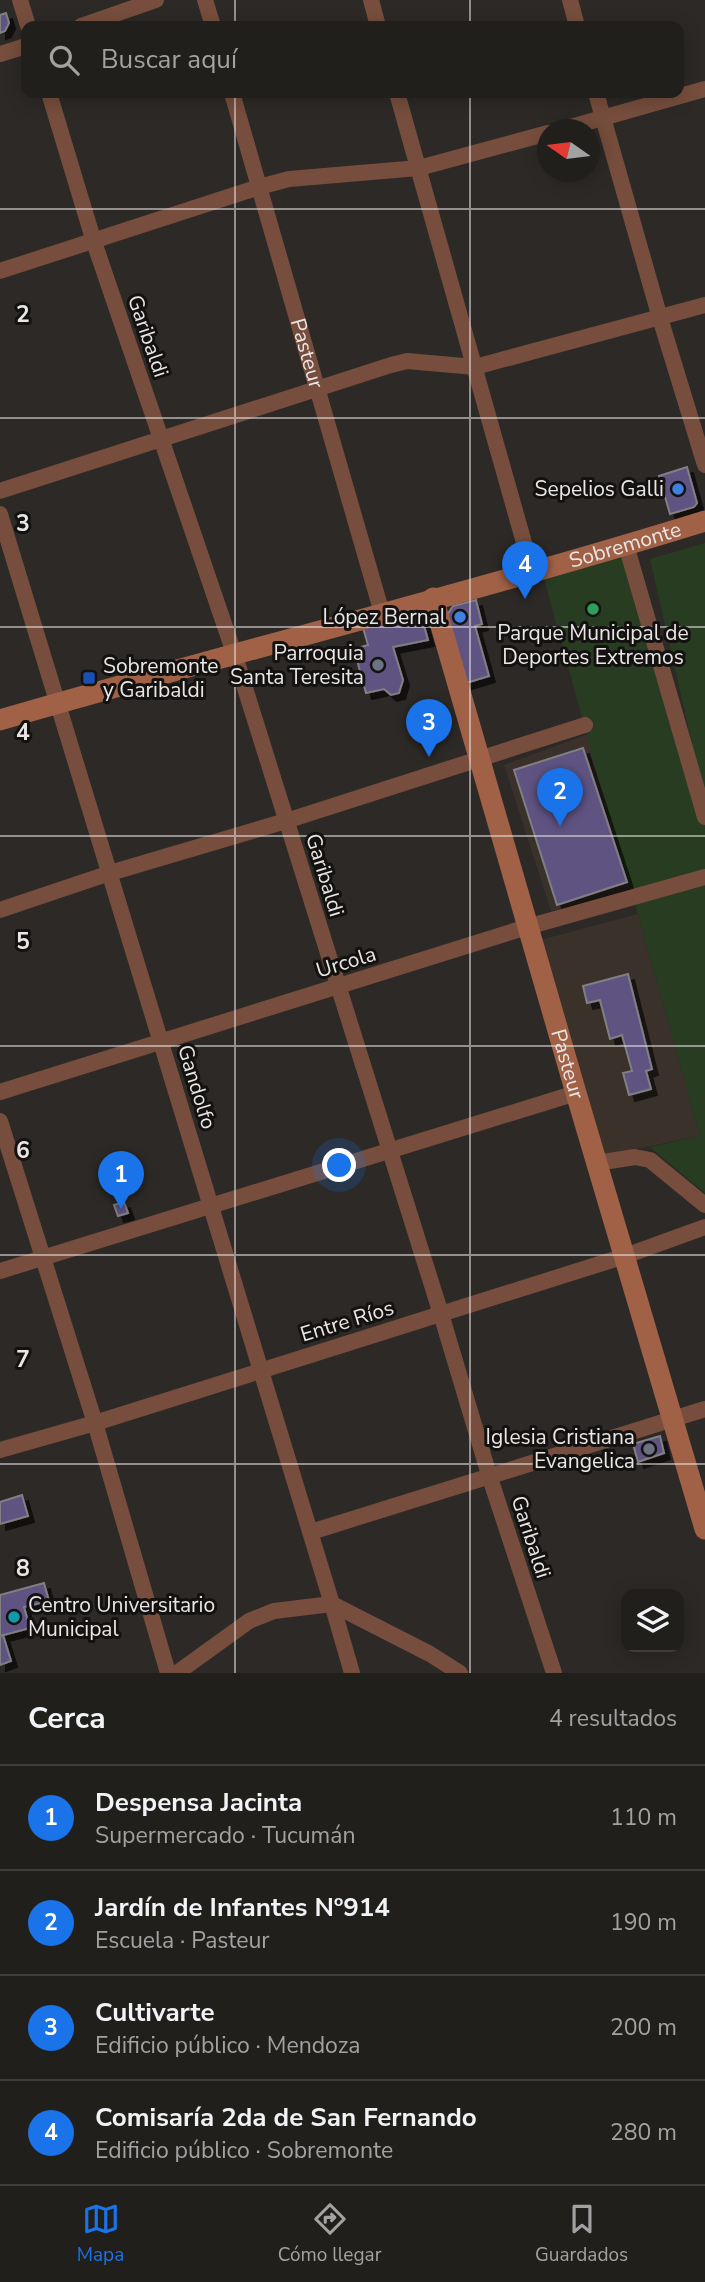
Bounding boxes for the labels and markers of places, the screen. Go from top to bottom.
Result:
place label: Sepelios Galli [535,475,664,503]
marker: Sepelios Galli [670,481,686,497]
pin: 4 [502,541,548,599]
marker: Parque Municipal de Deportes Extremos [585,601,601,617]
place label: López Bernal [322,603,447,631]
marker: López Bernal [452,609,468,625]
place label: Parque Municipal de Deportes Extremos [497,619,689,671]
place label: Parroquia Santa Teresita [230,639,364,691]
place label: Sobremonte y Garibaldi [103,652,218,704]
marker: Parroquia Santa Teresita [370,657,386,673]
marker: Sobremonte y Garibaldi [81,670,97,686]
pin: 3 [406,699,452,757]
pin: 2 [537,768,583,826]
pin: 1 [98,1151,144,1209]
place label: Iglesia Cristiana Evangelica [486,1423,635,1475]
marker: Iglesia Cristiana Evangelica [641,1441,657,1457]
place label: Centro Universitario Municipal [28,1591,215,1643]
marker: Centro Universitario Municipal [6,1609,22,1625]

